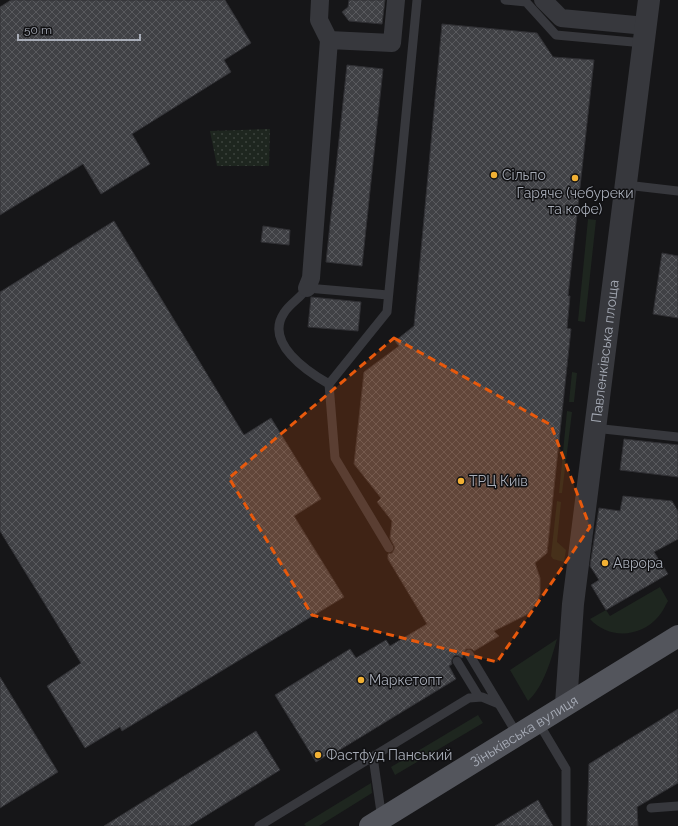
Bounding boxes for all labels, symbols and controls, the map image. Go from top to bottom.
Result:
scale bar [18,16,140,42]
text: 50 m [24,23,52,37]
place label: Сільпо [502,167,546,183]
marker: Сільпо [489,170,499,180]
marker: Гаряче (чебуреки та кофе) [570,173,580,183]
place label: Гаряче (чебуреки та кофе) [517,185,633,217]
street label: Павленківська площа [588,279,622,424]
place label: ТРЦ Київ [469,473,528,489]
marker: ТРЦ Київ [456,476,466,486]
place label: Аврора [613,555,663,571]
marker: Аврора [600,558,610,568]
place label: Маркетопт [369,672,443,688]
marker: Маркетопт [356,675,366,685]
street label: Зіньківська вулиця [467,692,581,770]
place label: Фастфуд Панський [326,747,452,763]
marker: Фастфуд Панський [313,750,323,760]

